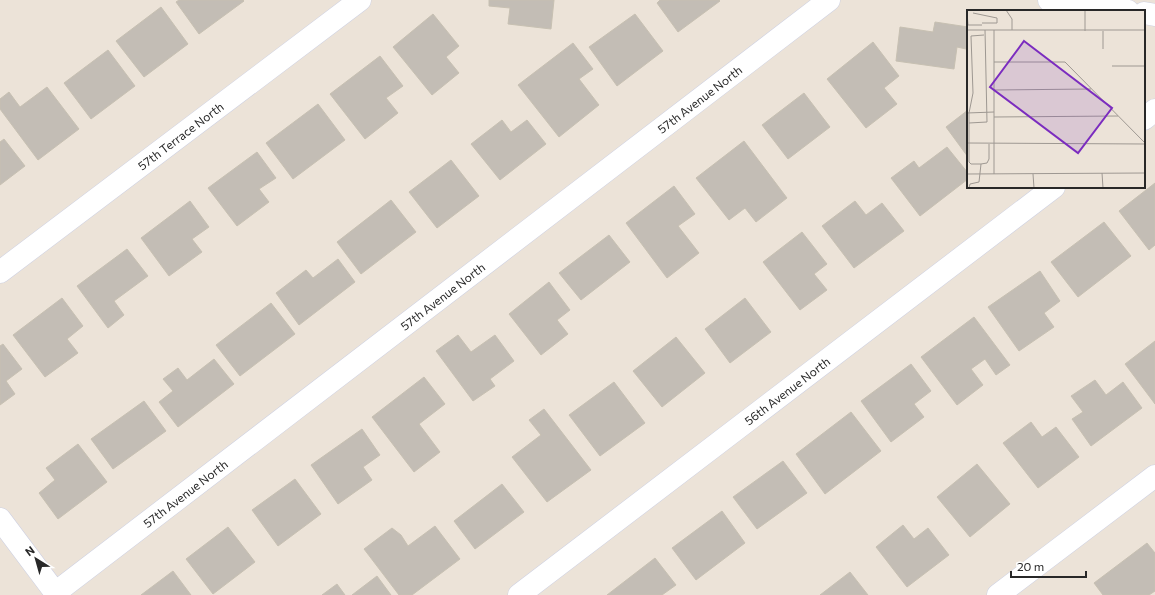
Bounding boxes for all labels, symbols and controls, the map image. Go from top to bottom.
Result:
inset map [967,10,1145,188]
street label: 57th Avenue North [655,62,745,136]
street label: 57th Terrace North [135,99,226,173]
street label: 57th Avenue North [397,259,487,333]
street label: 56th Avenue North [742,354,832,428]
street label: 57th Avenue North [140,457,230,530]
north arrow [16,539,56,579]
text: N [22,543,37,558]
scale bar [1011,553,1086,579]
text: 20 m [1017,559,1044,573]

